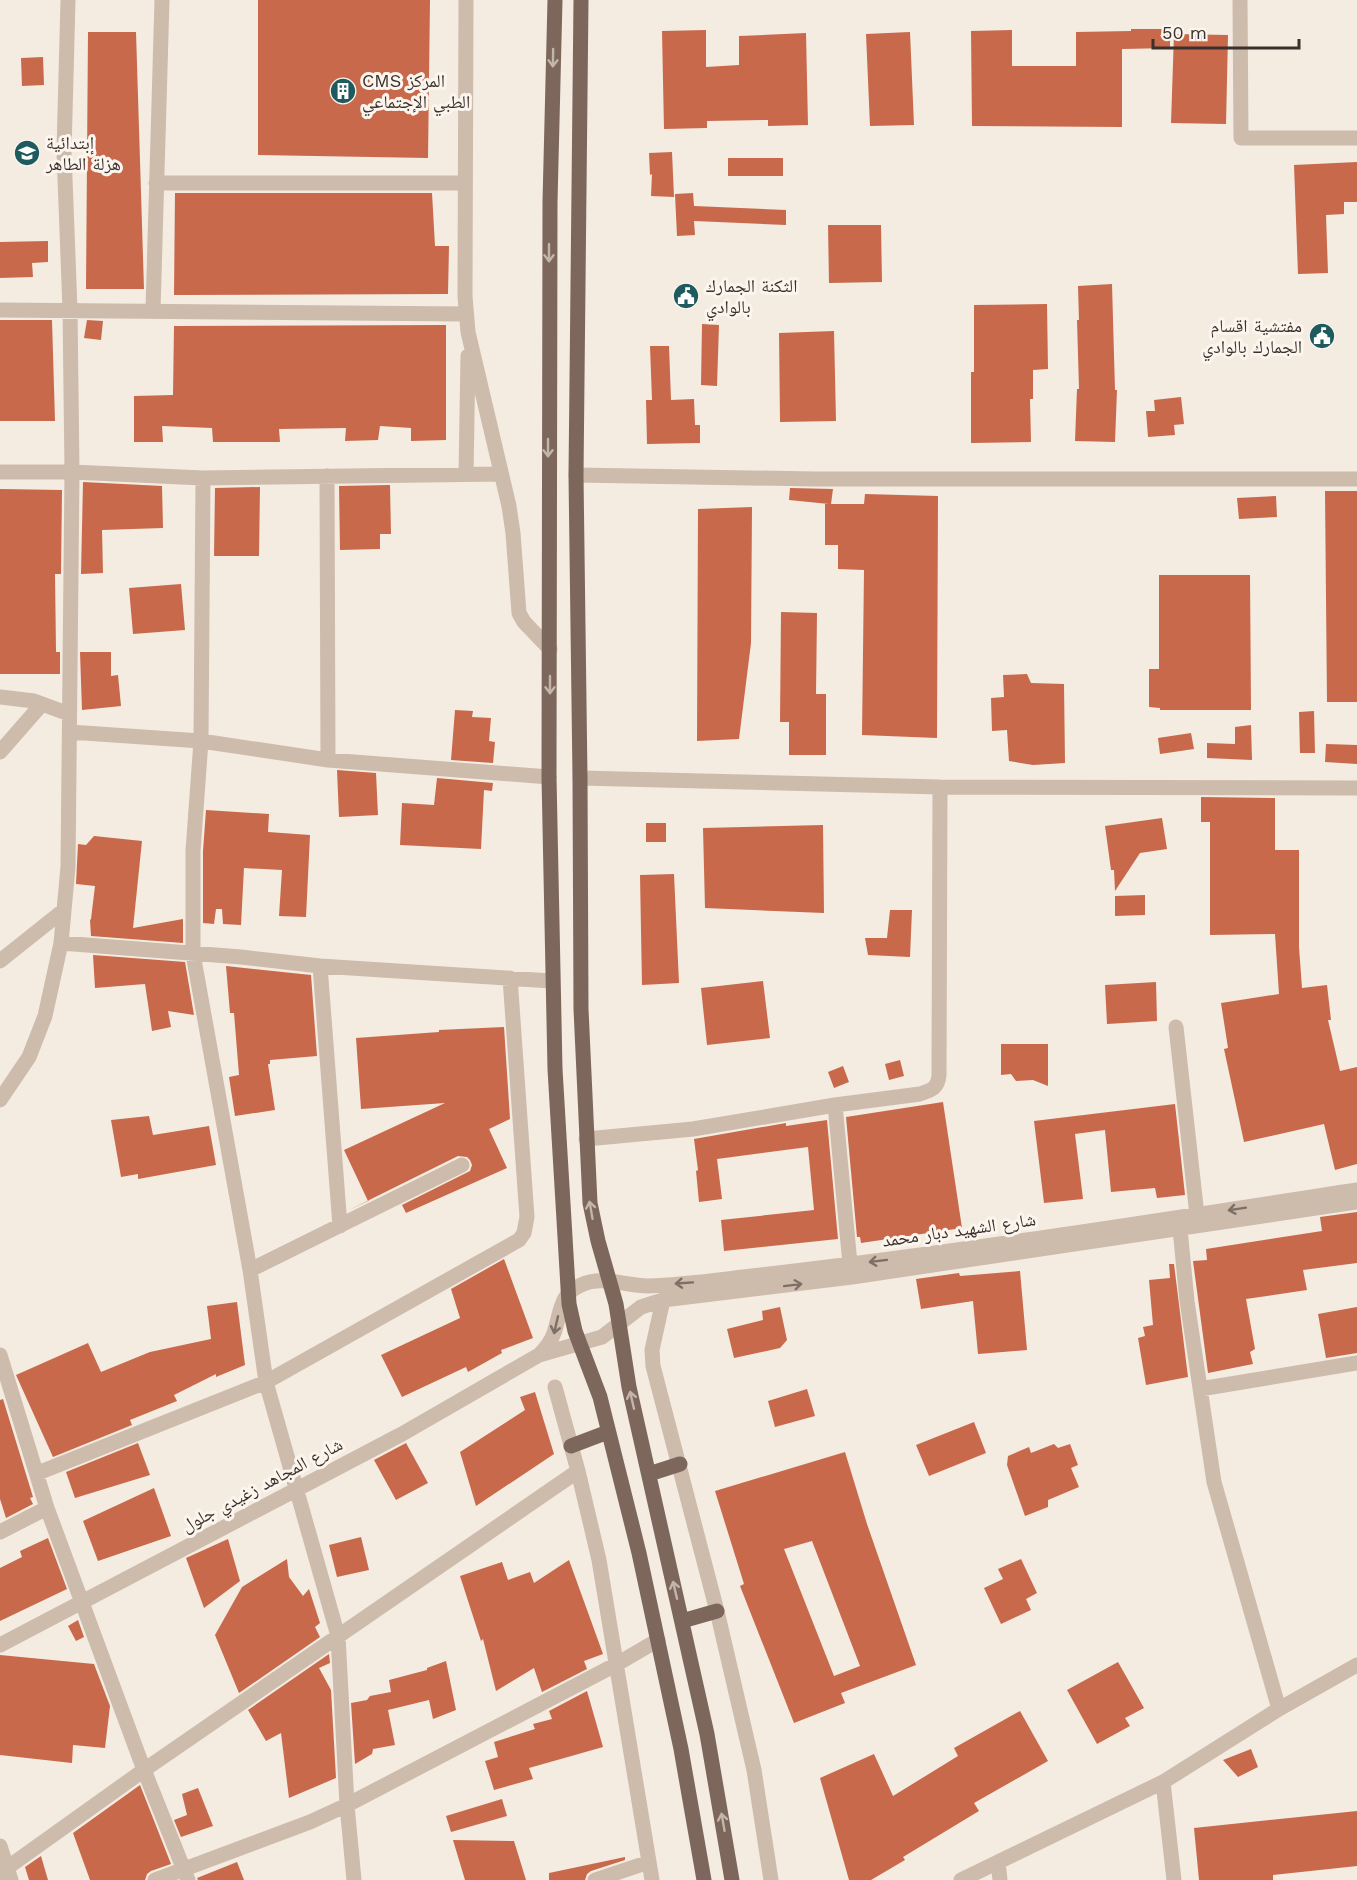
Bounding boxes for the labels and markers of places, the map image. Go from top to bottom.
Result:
place label: CMS المركز الطبي الإجتماعي [362,70,470,117]
building icon: CMS المركز الطبي الإجتماعي [328,76,358,106]
place label: إبتدائية هزلة الطاهر [45,132,121,174]
school or university icon: إبتدائية هزلة الطاهر [12,138,42,168]
place label: الثكنة الجمارك بالوادي [706,275,797,322]
public building icon: الثكنة الجمارك بالوادي [671,281,701,311]
place label: مفتشية اقسام الجمارك بالوادي [1202,315,1302,362]
public building icon: مفتشية اقسام الجمارك بالوادي [1307,321,1337,351]

